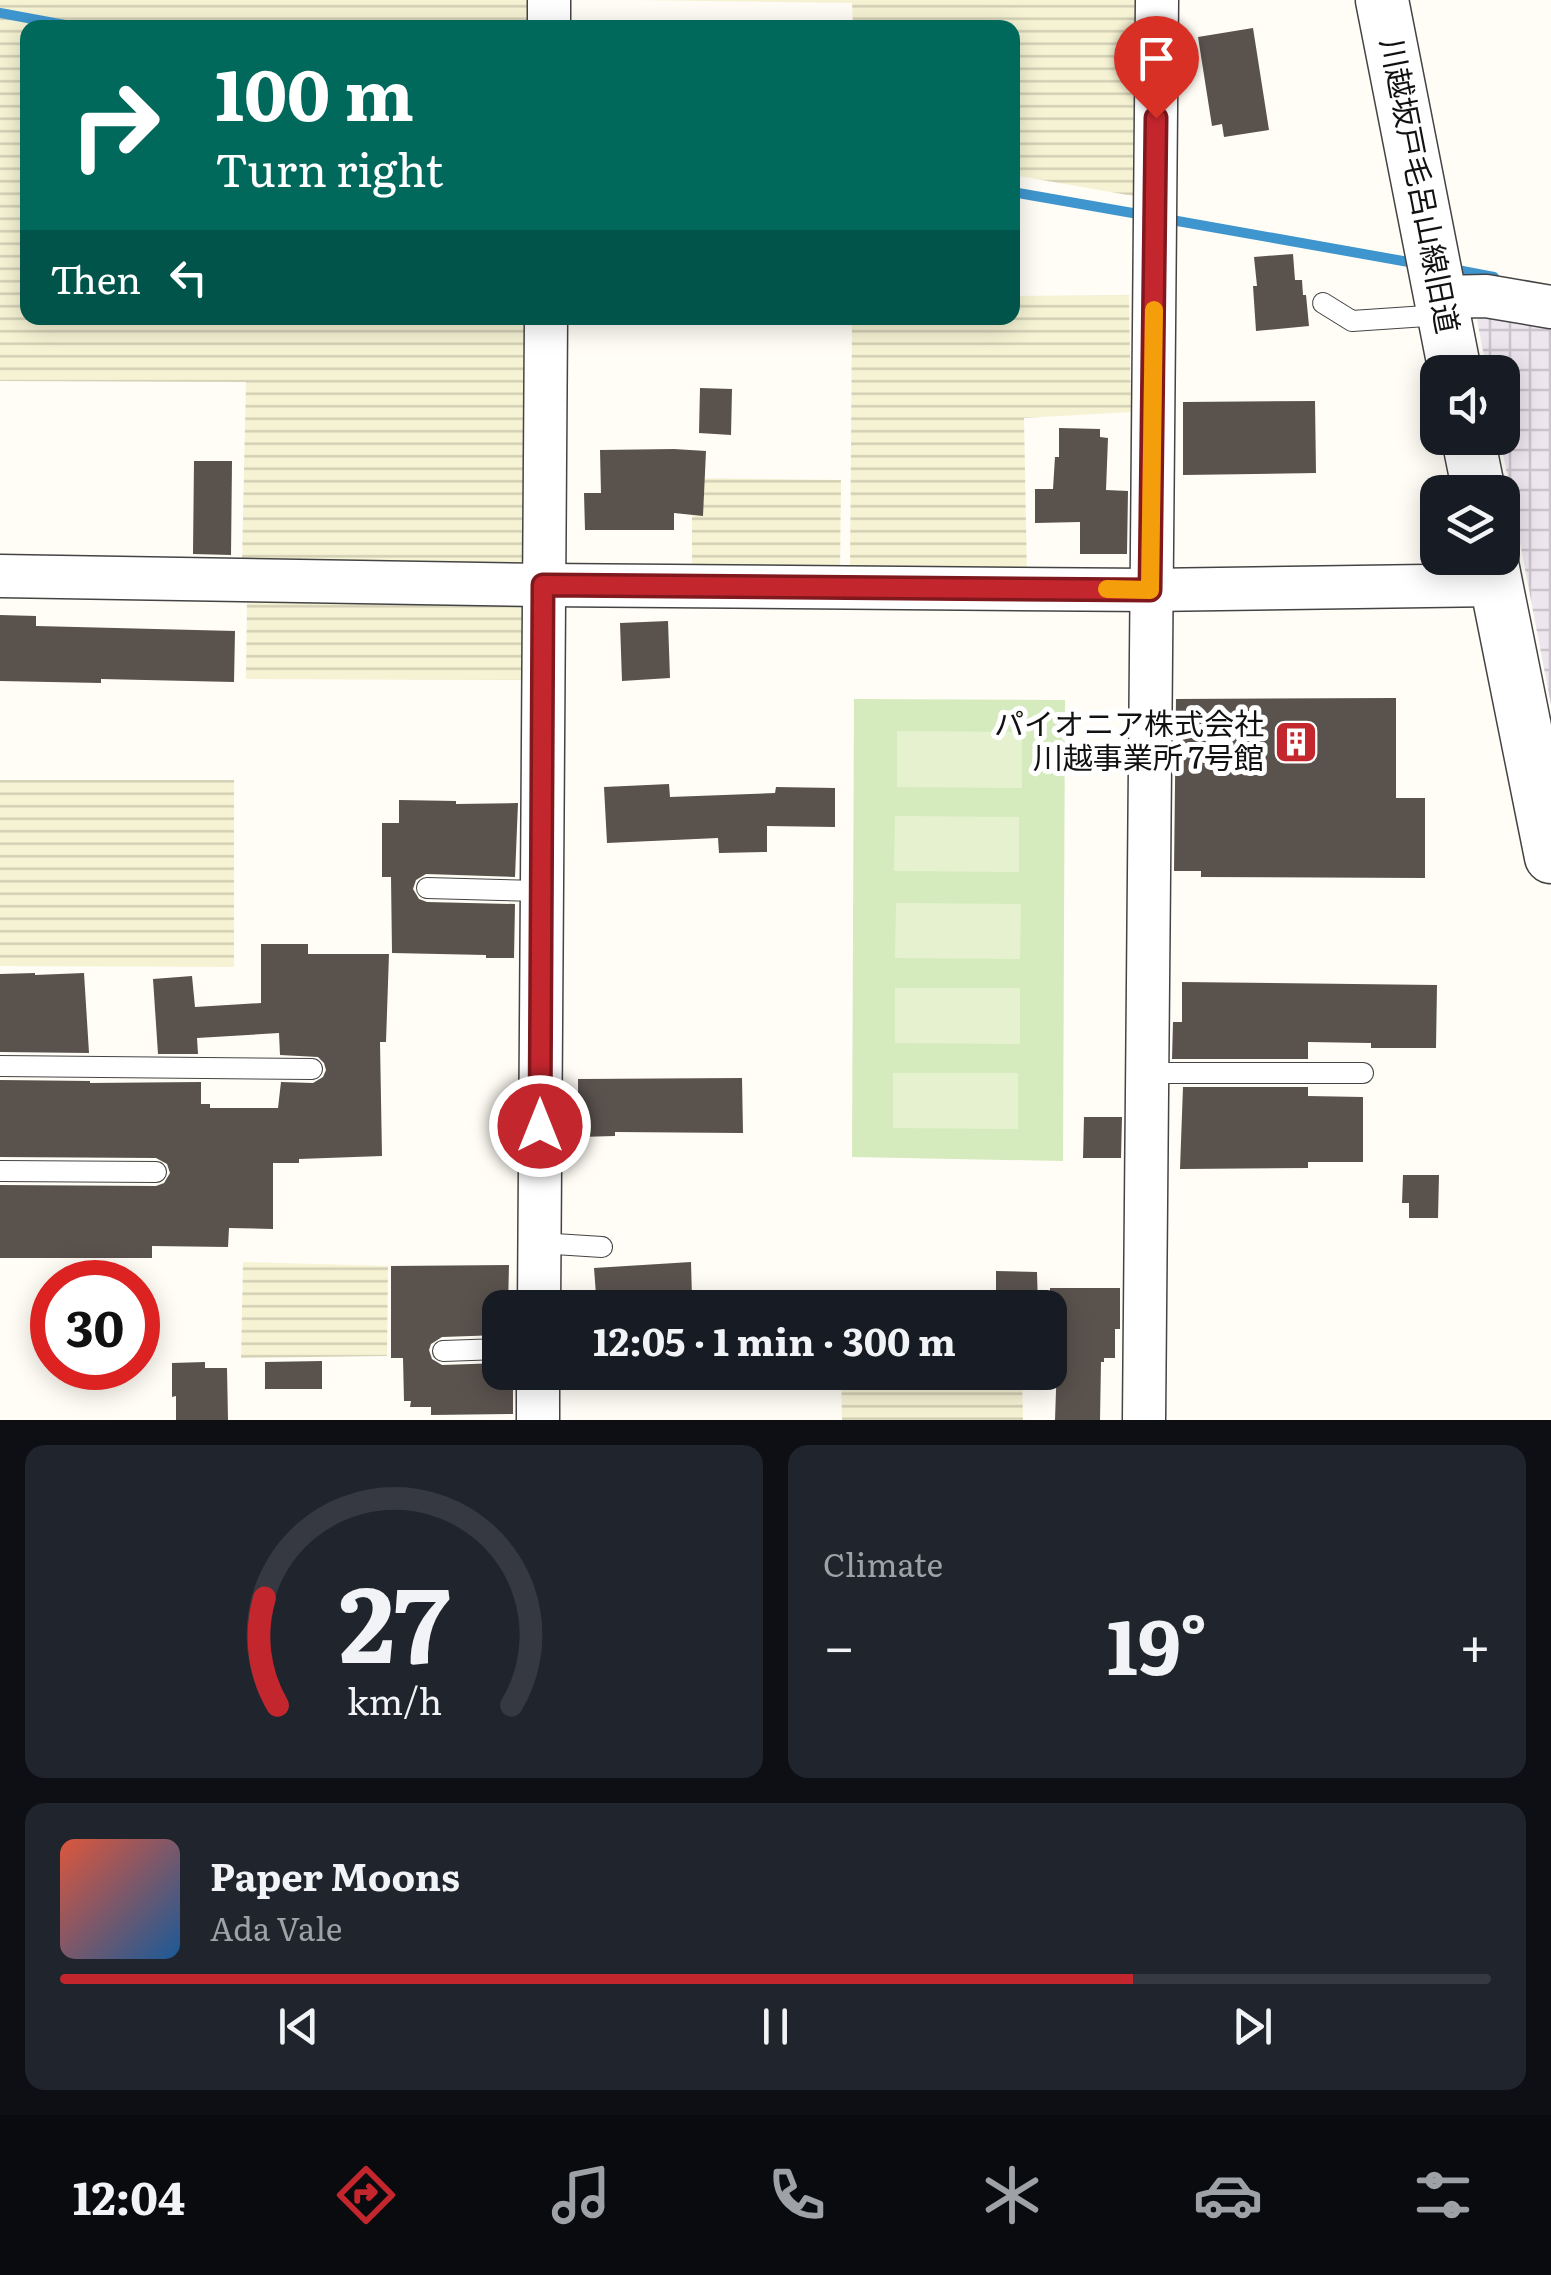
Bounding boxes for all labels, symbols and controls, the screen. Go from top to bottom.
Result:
pin [1114,16,1199,119]
icon: arrive [1129,31,1184,86]
street label: 川越坂戸毛呂山線旧道 [1372,34,1472,337]
text: 100 m [215,39,414,143]
icon: right [50,60,180,190]
text: Turn right [215,134,443,201]
text: Then [50,249,141,306]
icon: left [161,250,216,305]
map controls [1420,355,1520,575]
button: sound [1420,355,1520,455]
button: layers [1420,475,1520,575]
place label: パイオニア株式会社 川越事業所 7号館 [994,700,1264,778]
building icon: パイオニア株式会社 川越事業所 7号館 [1273,719,1319,765]
position arrow [488,1074,592,1178]
speed limit sign: 30 [30,1260,160,1390]
text: 12:05 · 1 min · 300 m [593,1311,956,1368]
text: Climate [823,1539,943,1587]
text: 27 [338,1541,450,1695]
text: 19° [1107,1587,1207,1698]
text: − [823,1602,855,1684]
text: + [1459,1602,1491,1684]
text: km/h [346,1673,442,1726]
text: Paper Moons [210,1846,460,1903]
text: Ada Vale [210,1903,342,1951]
icon: previous [271,1999,326,2054]
icon: pause [748,1999,803,2054]
icon: next [1225,1999,1280,2054]
icon: directions [331,2160,401,2230]
icon: music [546,2160,616,2230]
icon: phone [762,2160,832,2230]
icon: climate [977,2160,1047,2230]
icon: car [1193,2160,1263,2230]
icon: filters [1408,2160,1478,2230]
text: 12:04 [73,2162,185,2229]

